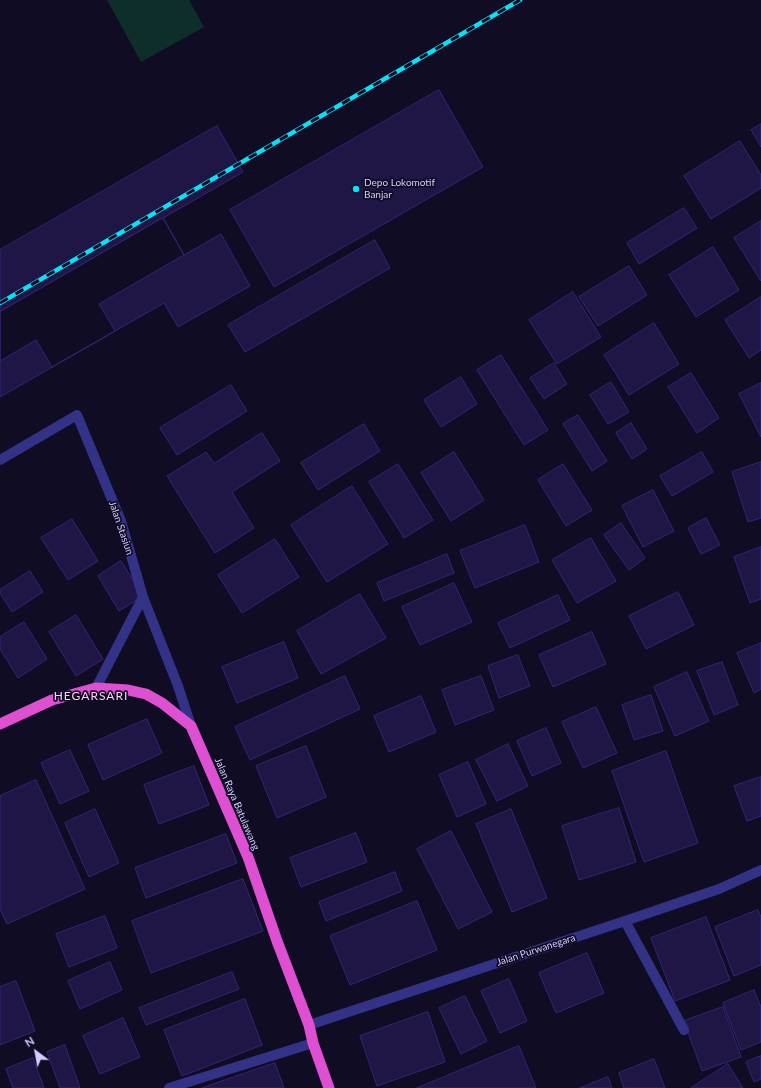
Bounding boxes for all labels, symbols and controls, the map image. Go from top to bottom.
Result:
place label: Depo Lokomotif Banjar [364,177,435,200]
marker: Depo Lokomotif Banjar [351,184,361,194]
street label: Jalan Stasiun [106,500,136,556]
district label: HEGARSARI [54,689,128,703]
street label: Jalan Raya Batulawang [212,756,262,852]
street label: Jalan Purwanegara [495,932,577,968]
north arrow [16,1032,56,1072]
text: N [22,1034,36,1049]

